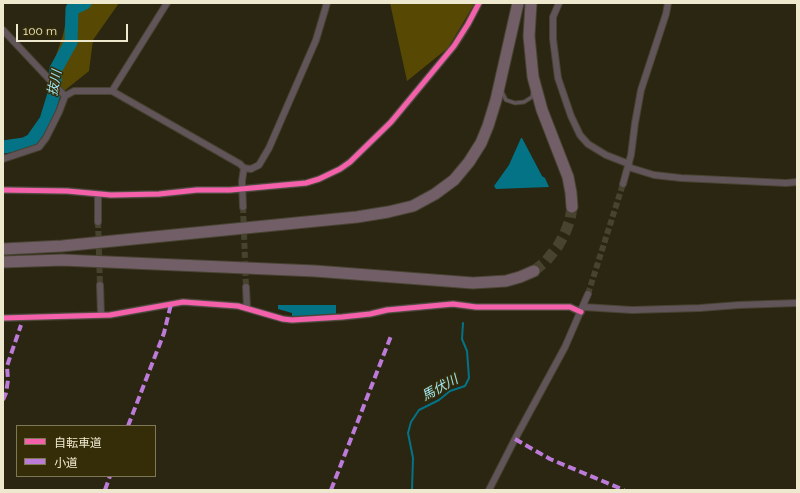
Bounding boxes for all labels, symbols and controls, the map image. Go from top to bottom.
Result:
scale bar [18,16,130,42]
text: 100 m [23,24,57,38]
water label: 抜川 [45,69,65,97]
water label: 馬伏川 [419,372,461,404]
legend [16,425,156,477]
text: 自転車道 [54,436,102,450]
text: 小道 [54,456,78,470]

